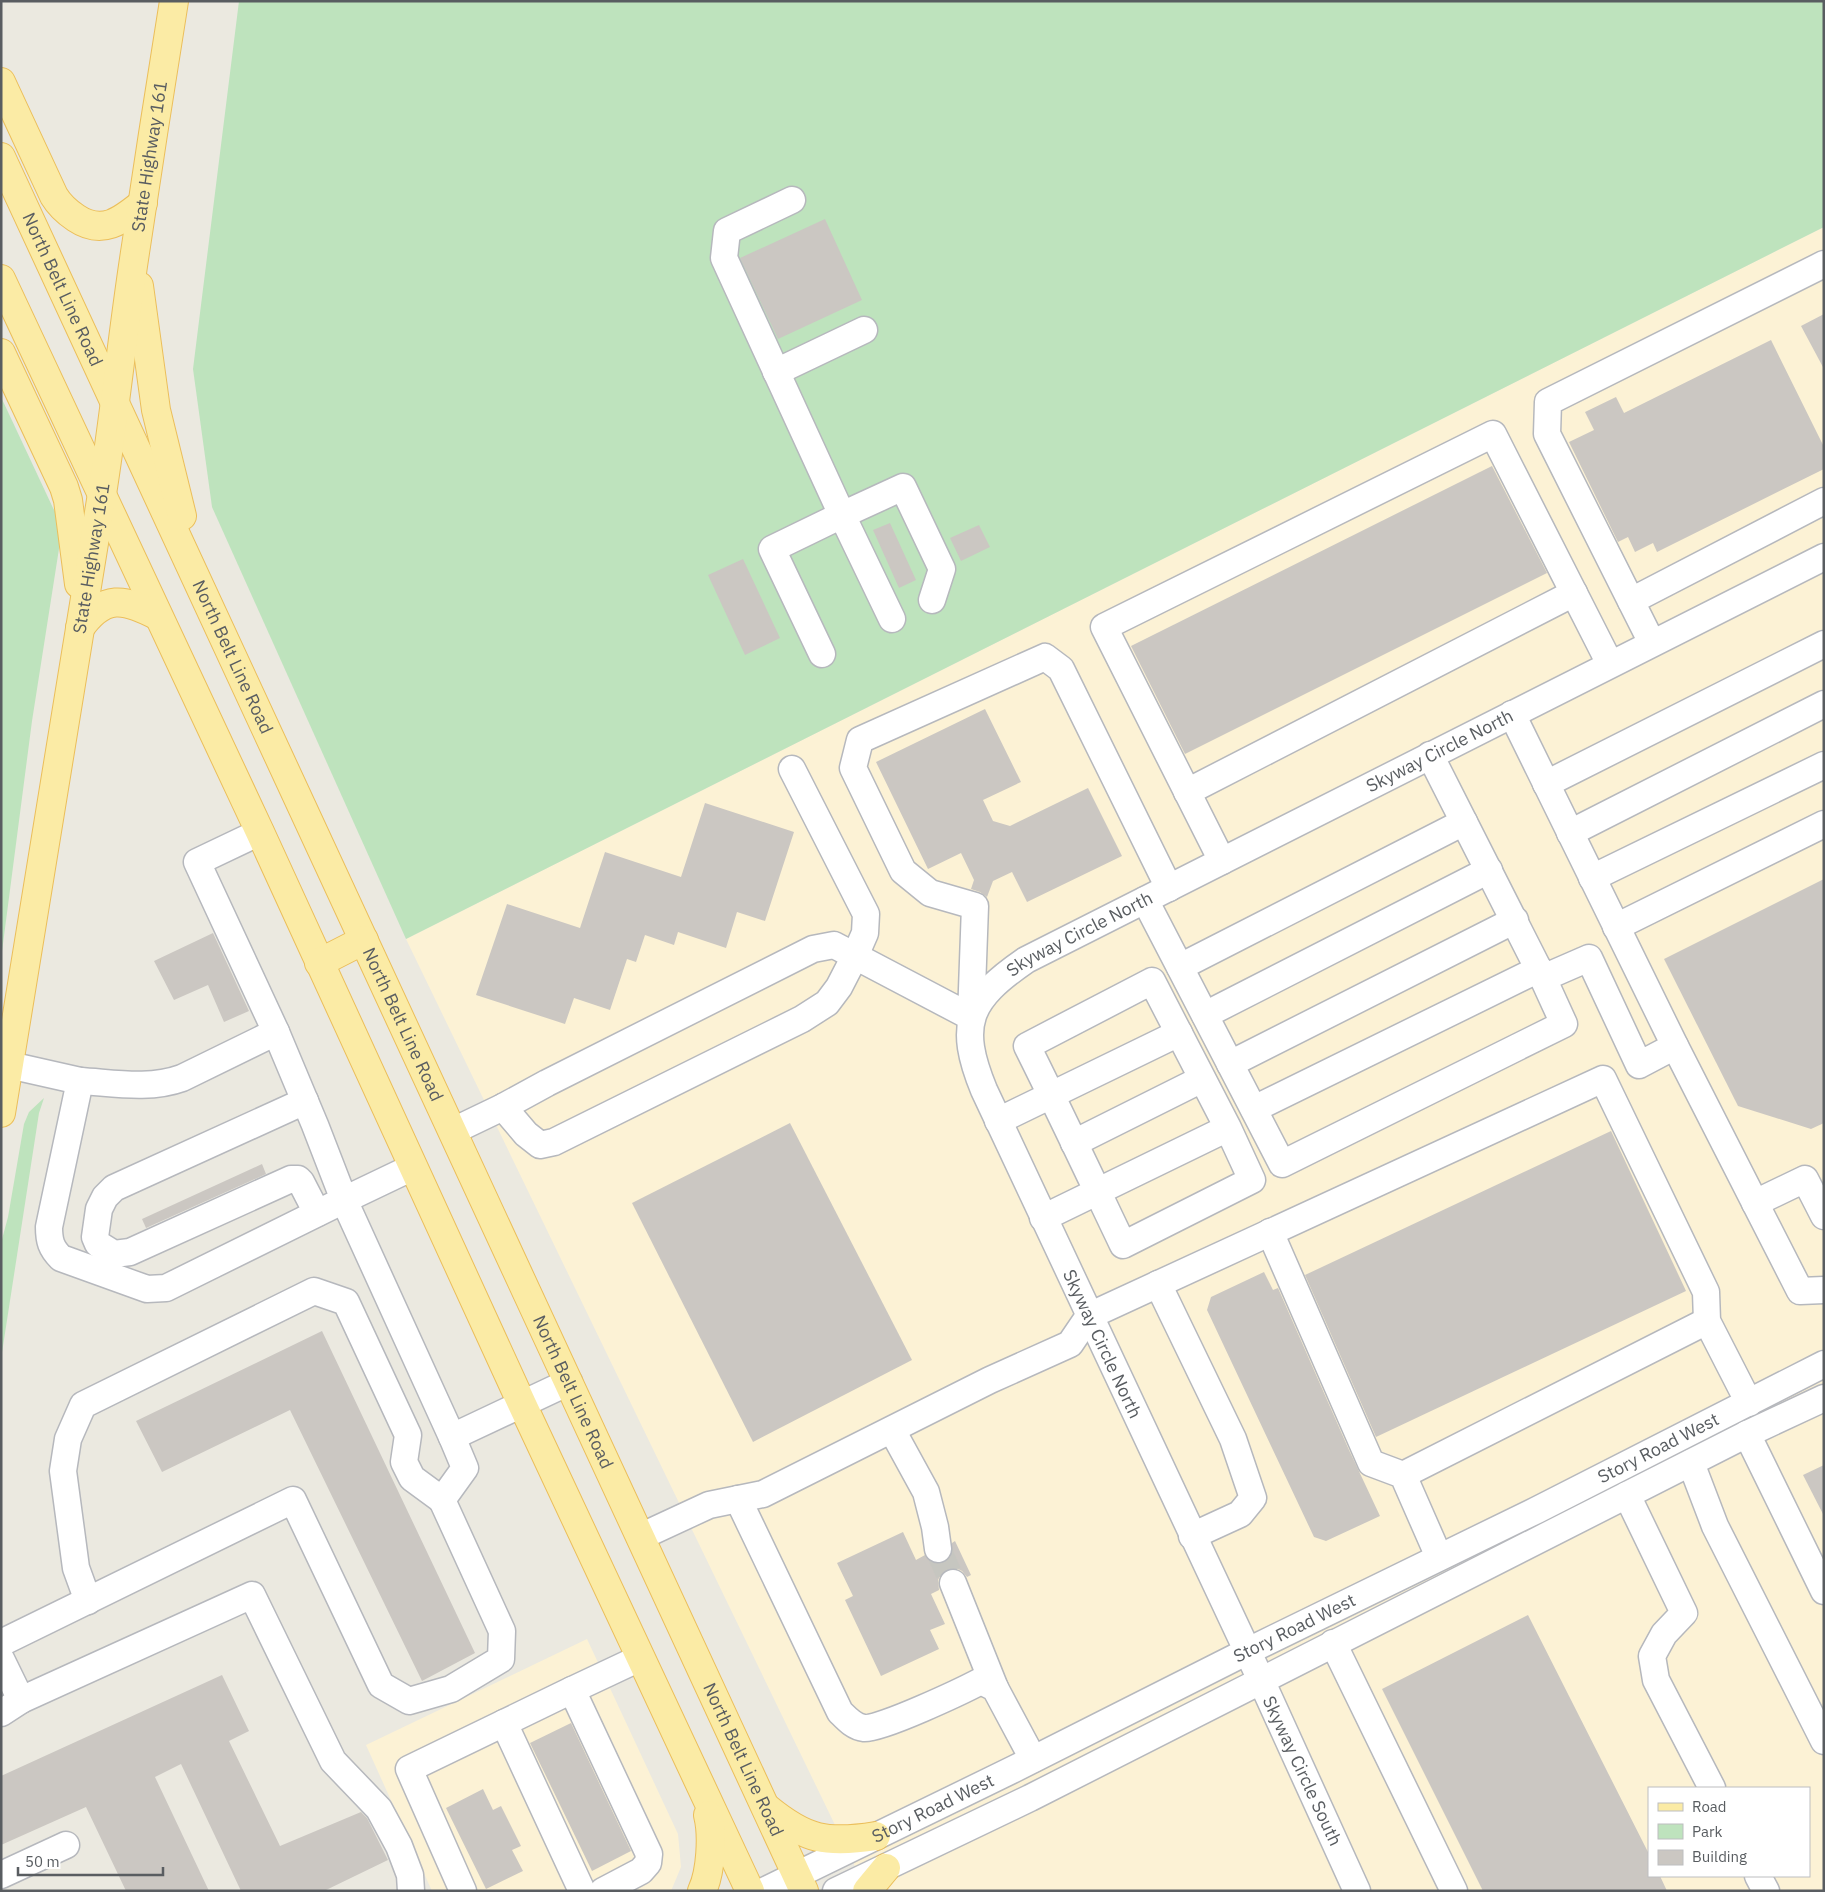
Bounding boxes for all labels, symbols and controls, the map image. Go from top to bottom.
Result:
street label: State Highway 161 [126,79,172,234]
street label: North Belt Line Road [17,209,108,370]
street label: State Highway 161 [67,481,115,635]
street label: North Belt Line Road [188,576,278,737]
street label: Skyway Circle North [1362,704,1517,797]
street label: Skyway Circle North [1001,886,1156,981]
street label: North Belt Line Road [358,944,449,1105]
street label: Skyway Circle North [1058,1266,1147,1422]
street label: North Belt Line Road [528,1311,619,1472]
street label: Story Road West [1594,1407,1723,1488]
street label: Story Road West [1229,1588,1359,1667]
street label: North Belt Line Road [698,1679,789,1840]
street label: Skyway Circle South [1258,1692,1347,1849]
street label: Story Road West [868,1769,998,1848]
legend [1648,1787,1810,1877]
text: Road [1692,1797,1727,1816]
text: Park [1692,1822,1722,1841]
scale bar [18,1844,162,1876]
text: Building [1692,1847,1747,1866]
text: 50 m [25,1852,60,1871]

